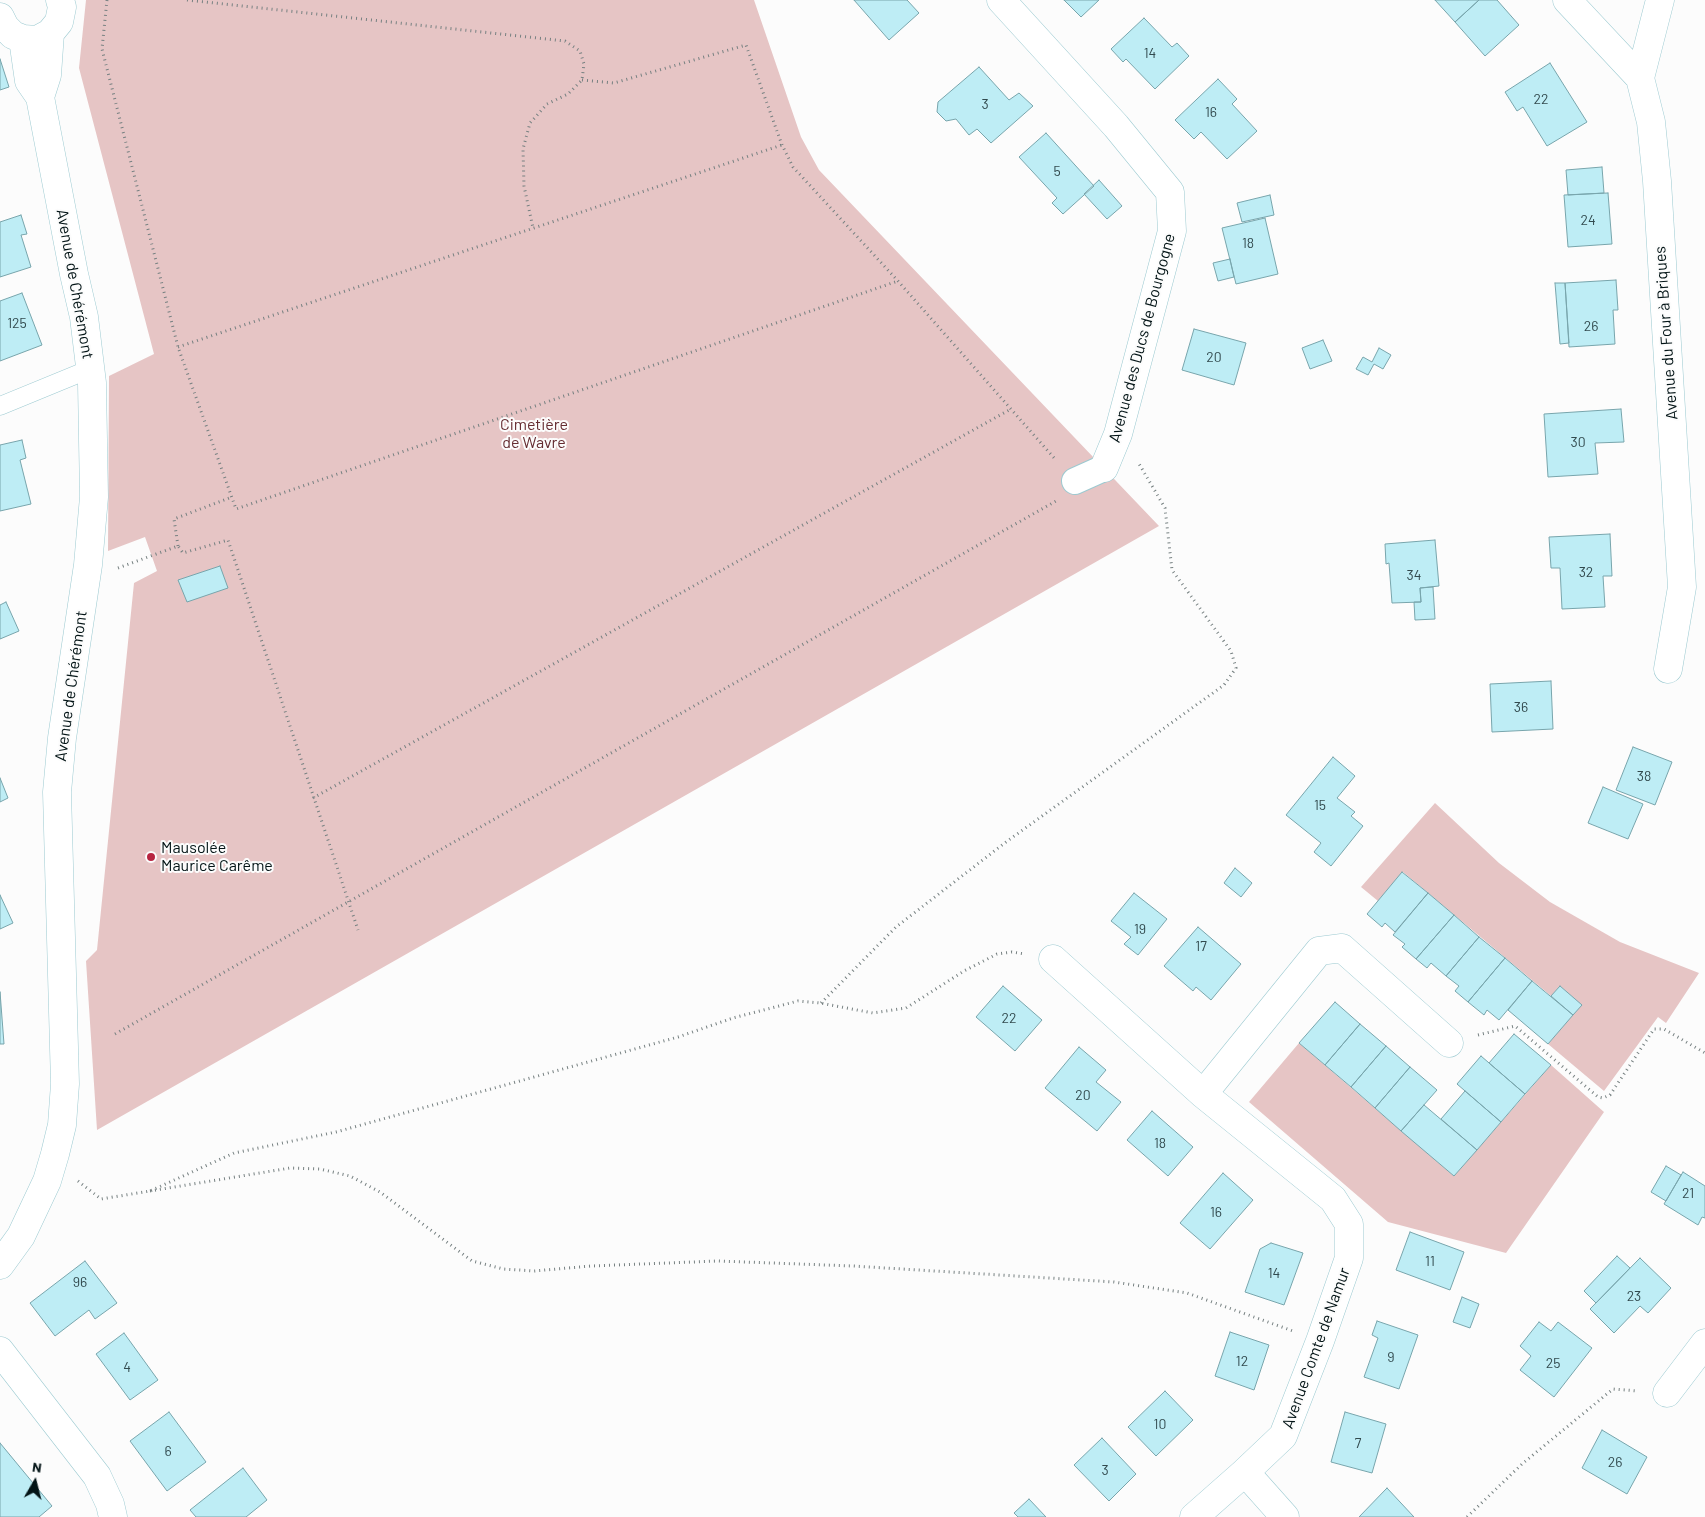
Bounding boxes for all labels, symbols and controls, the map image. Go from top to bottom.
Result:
house number: 14 [1144,45,1156,61]
house number: 22 [1533,91,1549,107]
house number: 3 [981,96,989,112]
house number: 16 [1205,104,1217,120]
house number: 5 [1053,163,1061,179]
street label: Avenue de Chérémont [52,208,98,360]
house number: 24 [1580,212,1596,228]
street label: Avenue des Ducs de Bourgogne [1105,231,1179,445]
house number: 18 [1242,235,1254,251]
street label: Avenue du Four à Briques [1650,245,1682,421]
house number: 125 [7,315,27,331]
house number: 26 [1584,318,1598,334]
house number: 20 [1206,349,1222,365]
park label: Cimetière de Wavre [500,415,568,453]
house number: 30 [1570,434,1586,450]
house number: 32 [1579,564,1593,580]
house number: 34 [1407,567,1421,583]
street label: Avenue de Chérémont [51,609,91,763]
house number: 36 [1514,699,1528,715]
house number: 38 [1637,768,1651,784]
house number: 15 [1314,797,1326,813]
place label: Mausolée Maurice Carême [161,838,273,876]
marker: Mausolée Maurice Carême [145,851,157,863]
house number: 19 [1134,921,1146,937]
house number: 17 [1195,938,1207,954]
house number: 22 [1001,1010,1017,1026]
house number: 20 [1075,1087,1091,1103]
house number: 18 [1154,1135,1166,1151]
house number: 21 [1682,1185,1694,1201]
house number: 16 [1210,1204,1222,1220]
house number: 11 [1425,1253,1435,1269]
house number: 14 [1268,1265,1280,1281]
street label: Avenue Comte de Namur [1278,1265,1354,1431]
house number: 96 [73,1274,87,1290]
house number: 23 [1627,1288,1641,1304]
house number: 9 [1387,1349,1395,1365]
house number: 12 [1236,1353,1248,1369]
house number: 25 [1546,1355,1560,1371]
house number: 4 [123,1359,131,1375]
house number: 10 [1154,1416,1166,1432]
house number: 7 [1355,1435,1361,1451]
house number: 6 [164,1443,172,1459]
house number: 26 [1608,1454,1622,1470]
north arrow [10,1457,60,1507]
text: N [31,1458,43,1476]
house number: 3 [1101,1462,1109,1478]

